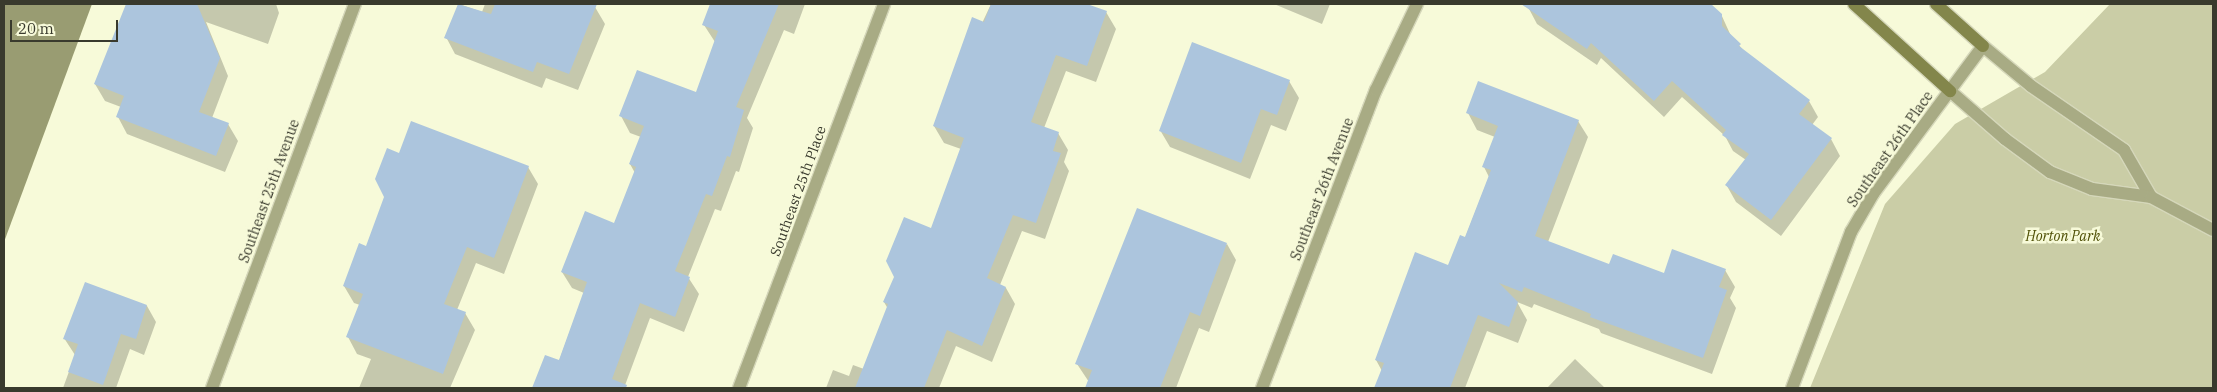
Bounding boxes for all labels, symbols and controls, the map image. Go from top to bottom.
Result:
scale bar [12,10,120,42]
text: 20 m [18,19,54,38]
street label: Southeast 26th Place [1844,88,1936,210]
street label: Southeast 26th Avenue [1287,115,1357,263]
street label: Southeast 25th Avenue [235,117,303,265]
street label: Southeast 25th Place [767,123,829,259]
park label: Horton Park [2026,228,2100,244]

